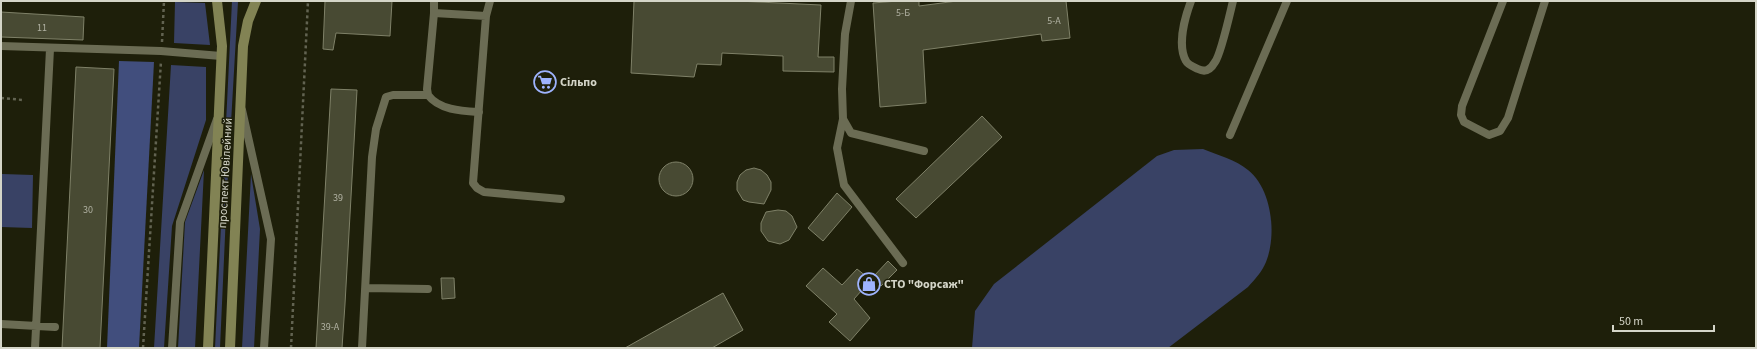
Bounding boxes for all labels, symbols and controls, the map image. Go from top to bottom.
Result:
house number: 5-Б [896,6,910,20]
house number: 5-А [1047,14,1061,28]
house number: 11 [37,21,47,35]
supermarket icon: Сільпо [532,69,558,95]
place label: Сільпо [560,74,597,91]
street label: проспект Ювілейний [214,117,237,229]
house number: 39 [333,191,343,205]
house number: 30 [83,203,93,217]
shop icon: СТО "Форсаж" [856,271,882,297]
place label: СТО "Форсаж" [884,276,964,293]
scale bar [1613,307,1714,333]
text: 50 m [1619,313,1643,330]
house number: 39-А [321,320,340,334]

